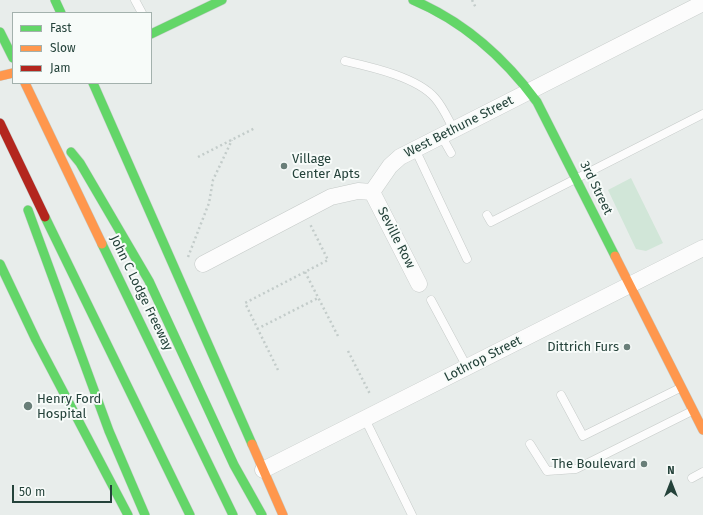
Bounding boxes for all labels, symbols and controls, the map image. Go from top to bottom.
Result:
legend [12,12,152,84]
text: Fast [50,21,72,35]
text: Slow [50,41,76,55]
text: Jam [50,61,70,75]
street label: West Bethune Street [402,93,516,161]
place label: Village Center Apts [292,151,360,182]
street label: 3rd Street [576,159,616,217]
marker: Village Center Apts [279,161,289,171]
street label: Seville Row [374,205,418,271]
street label: John C Lodge Freeway [106,233,176,353]
street label: Lothrop Street [442,333,524,385]
place label: Dittrich Furs [547,339,619,355]
marker: Dittrich Furs [622,342,632,352]
place label: Henry Ford Hospital [37,391,101,422]
marker: Henry Ford Hospital [22,400,34,412]
place label: The Boulevard [552,456,636,472]
marker: The Boulevard [639,459,649,469]
north arrow [651,463,691,503]
text: N [667,464,675,477]
scale bar [14,477,114,503]
text: 50 m [19,485,45,499]

